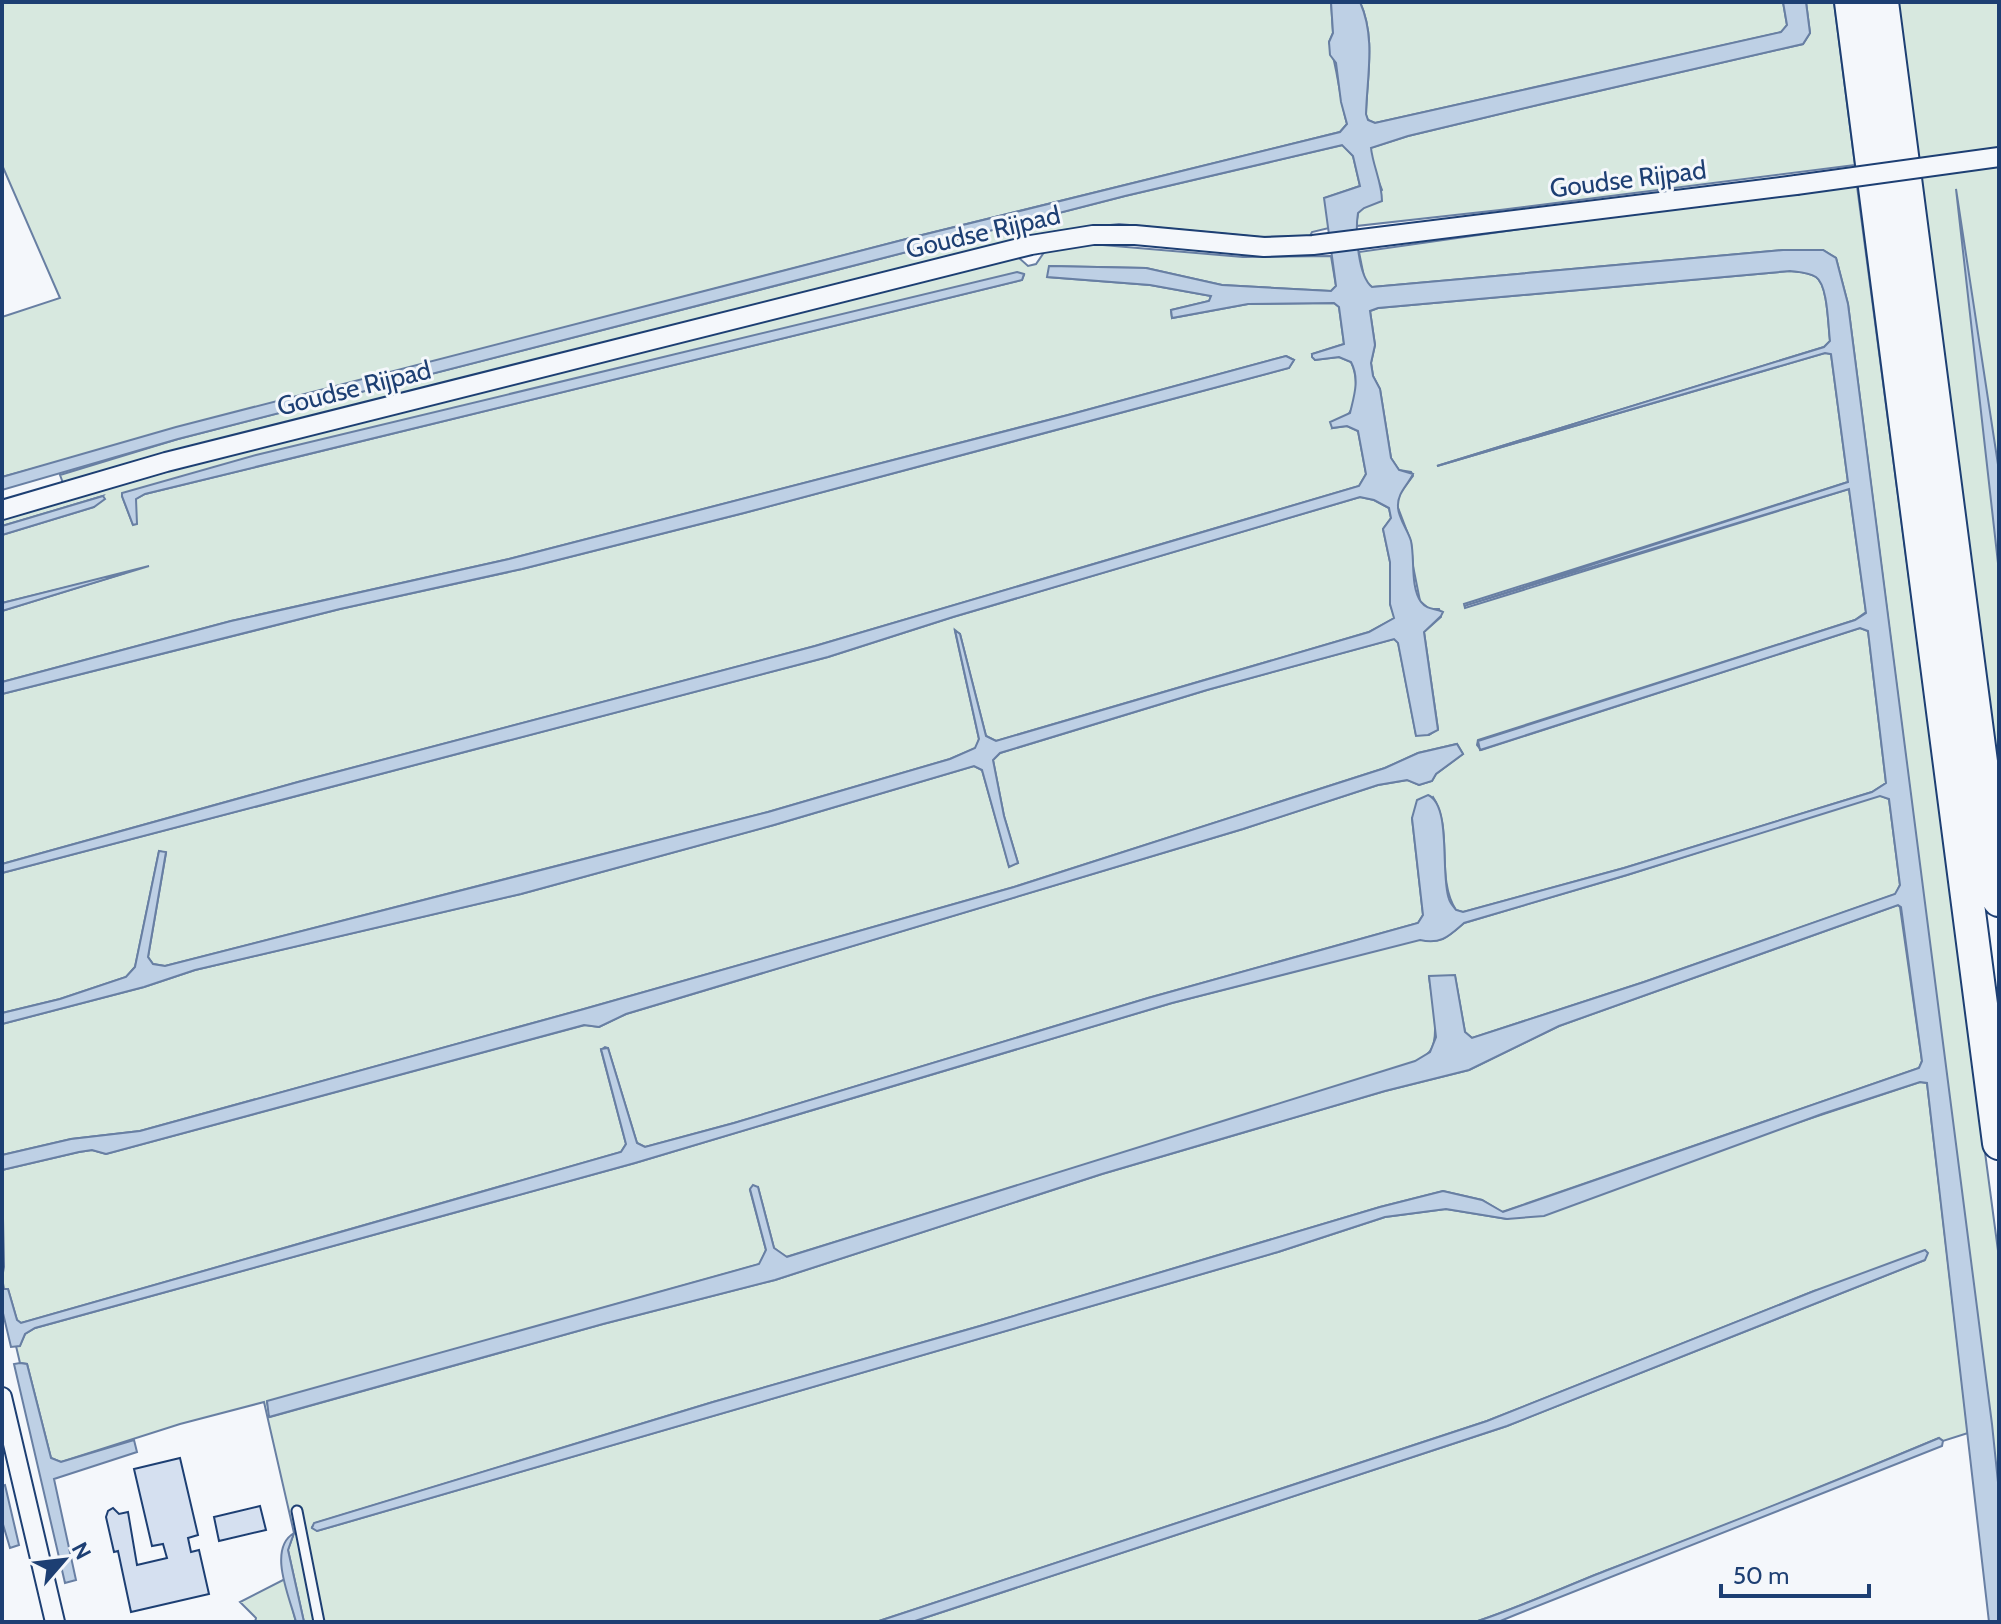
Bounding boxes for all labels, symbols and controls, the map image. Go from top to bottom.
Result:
street label: Goudse Rijpad [1548,154,1708,204]
street label: Goudse Rijpad [903,199,1063,265]
street label: Goudse Rijpad [274,353,434,423]
north arrow [24,1520,104,1600]
text: N [66,1538,97,1564]
scale bar [1721,1548,1869,1598]
text: 50 m [1733,1561,1789,1590]

